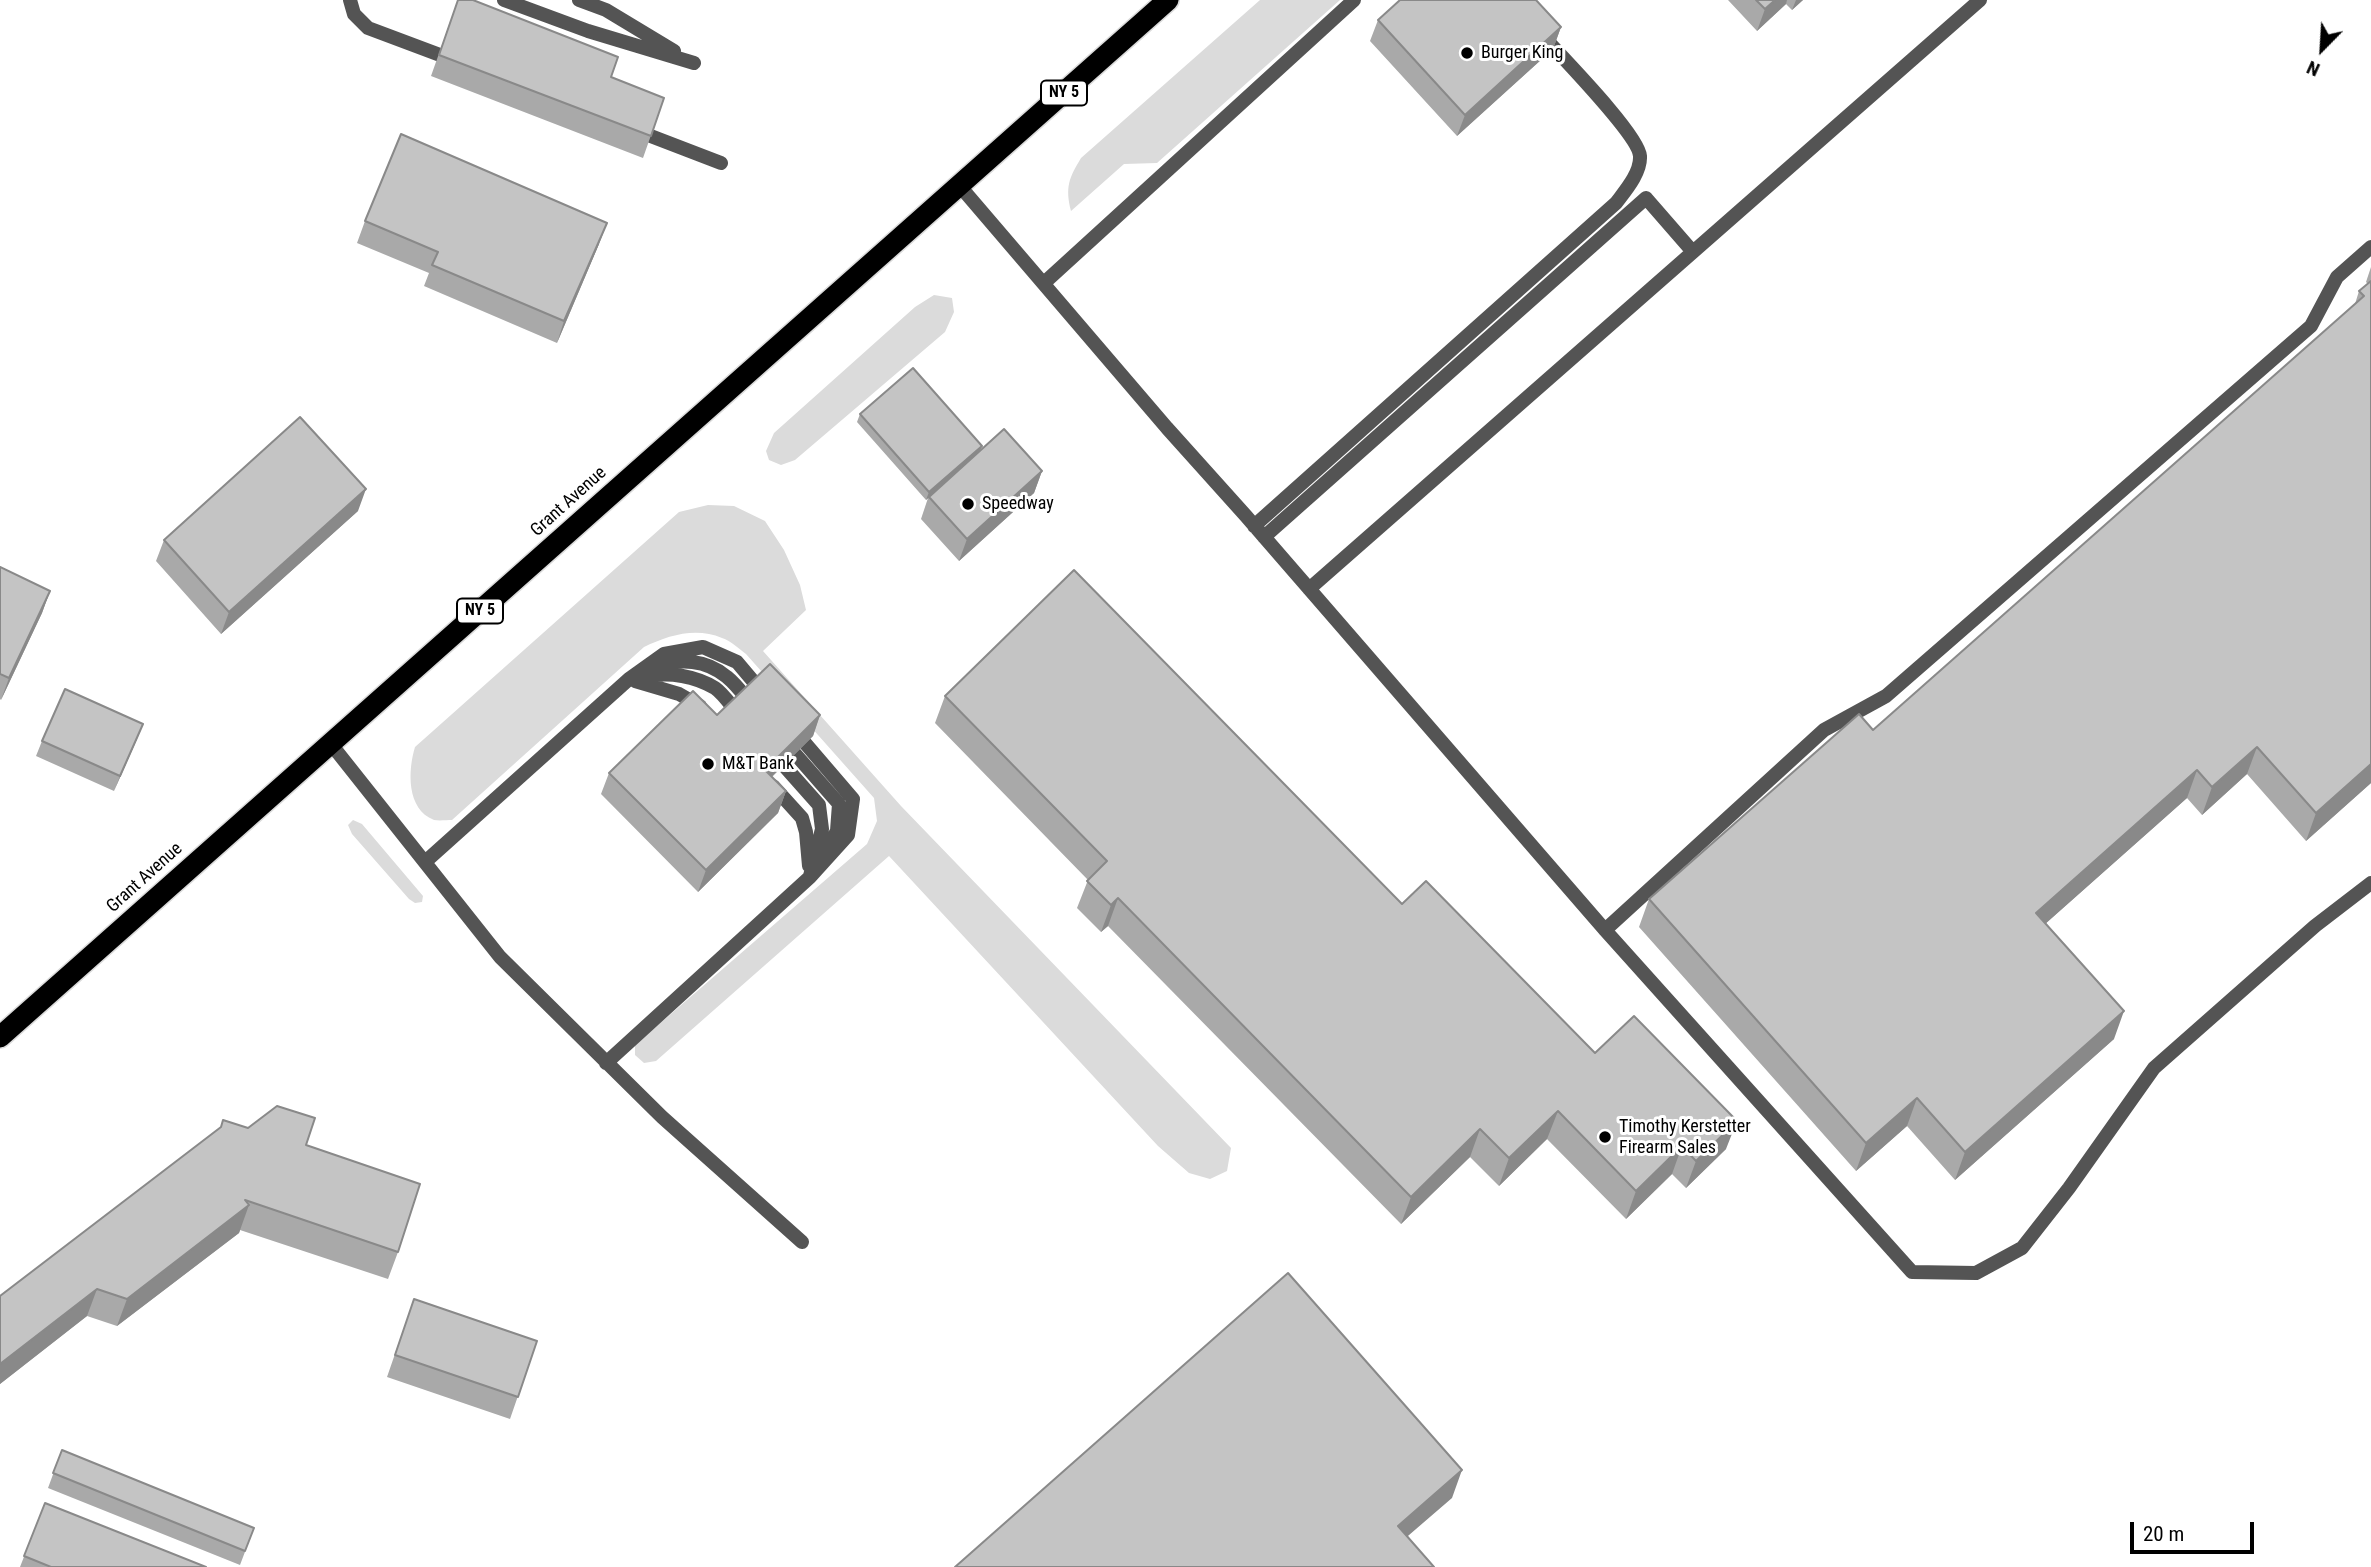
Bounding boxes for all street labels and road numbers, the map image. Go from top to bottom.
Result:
road number: NY 5 [1041,80,1087,106]
street label: Grant Avenue [527,462,611,542]
road number: NY 5 [457,598,503,624]
street label: Grant Avenue [103,838,187,918]

